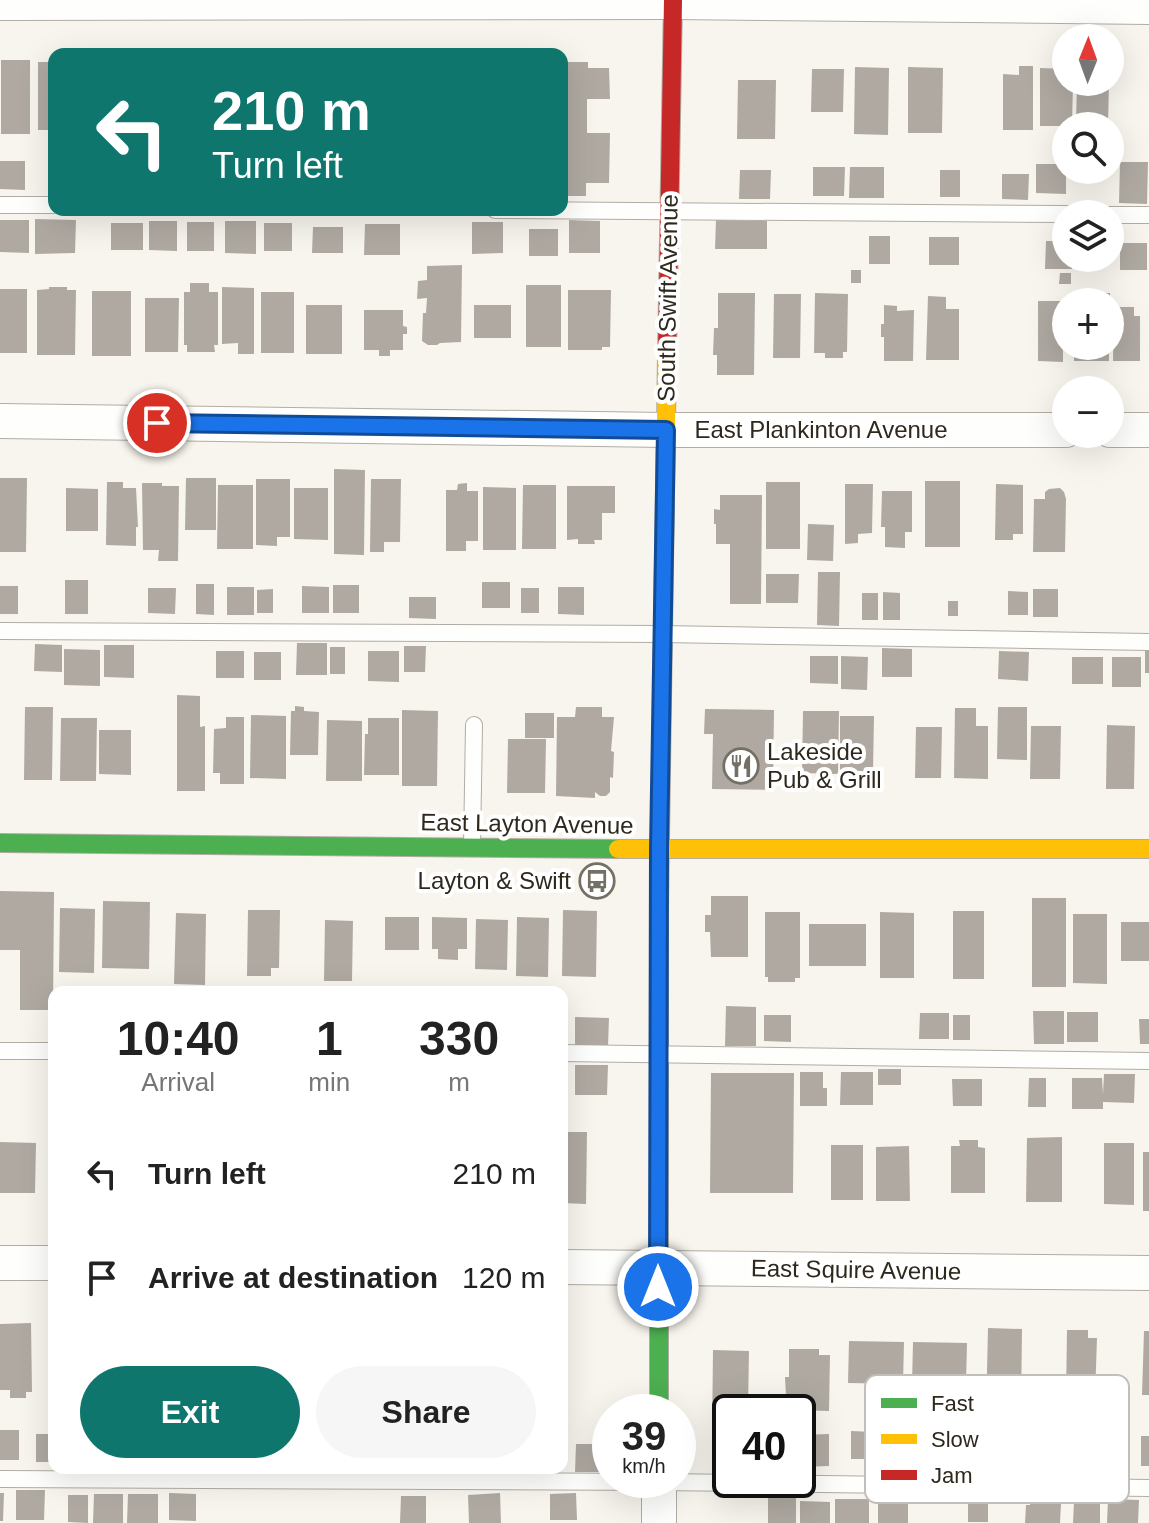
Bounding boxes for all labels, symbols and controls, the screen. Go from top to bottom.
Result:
north arrow [1052,24,1124,96]
map controls [1052,24,1124,448]
text: 210 m [212,79,371,142]
icon: left [80,80,184,184]
button: search [1052,112,1124,184]
text: Turn left [212,145,343,186]
street label: South Swift Avenue [652,194,683,402]
button: layers [1052,200,1124,272]
button: + [1052,288,1124,360]
button: − [1052,376,1124,448]
pin [123,389,191,457]
icon: arrive [135,401,179,445]
street label: East Plankinton Avenue [694,416,948,443]
place label: Lakeside Pub & Grill [767,738,882,793]
restaurant icon: Lakeside Pub & Grill [722,747,760,785]
street label: East Layton Avenue [420,808,634,839]
bus stop icon: Layton & Swift [578,862,616,900]
place label: Layton & Swift [418,867,571,894]
text: 10:40 [117,1012,240,1065]
text: 1 [316,1012,343,1065]
text: 330 [419,1012,499,1065]
text: Arrival [141,1067,215,1097]
text: min [308,1067,350,1097]
text: m [448,1067,470,1097]
icon: left [80,1152,124,1196]
text: Turn left [148,1157,266,1190]
text: 210 m [453,1157,536,1190]
position arrow [616,1245,700,1329]
street label: East Squire Avenue [751,1254,961,1285]
icon: arrive [80,1256,124,1300]
text: Arrive at destination [148,1261,438,1294]
text: 120 m [462,1261,545,1294]
button: Exit [80,1366,300,1458]
button: Share [316,1366,536,1458]
legend [865,1375,1129,1503]
text: Fast [931,1391,974,1416]
speed limit sign: 40 [712,1394,816,1498]
text: 39 [622,1414,666,1458]
text: Slow [931,1427,979,1452]
text: km/h [622,1455,666,1477]
text: Jam [931,1463,973,1488]

